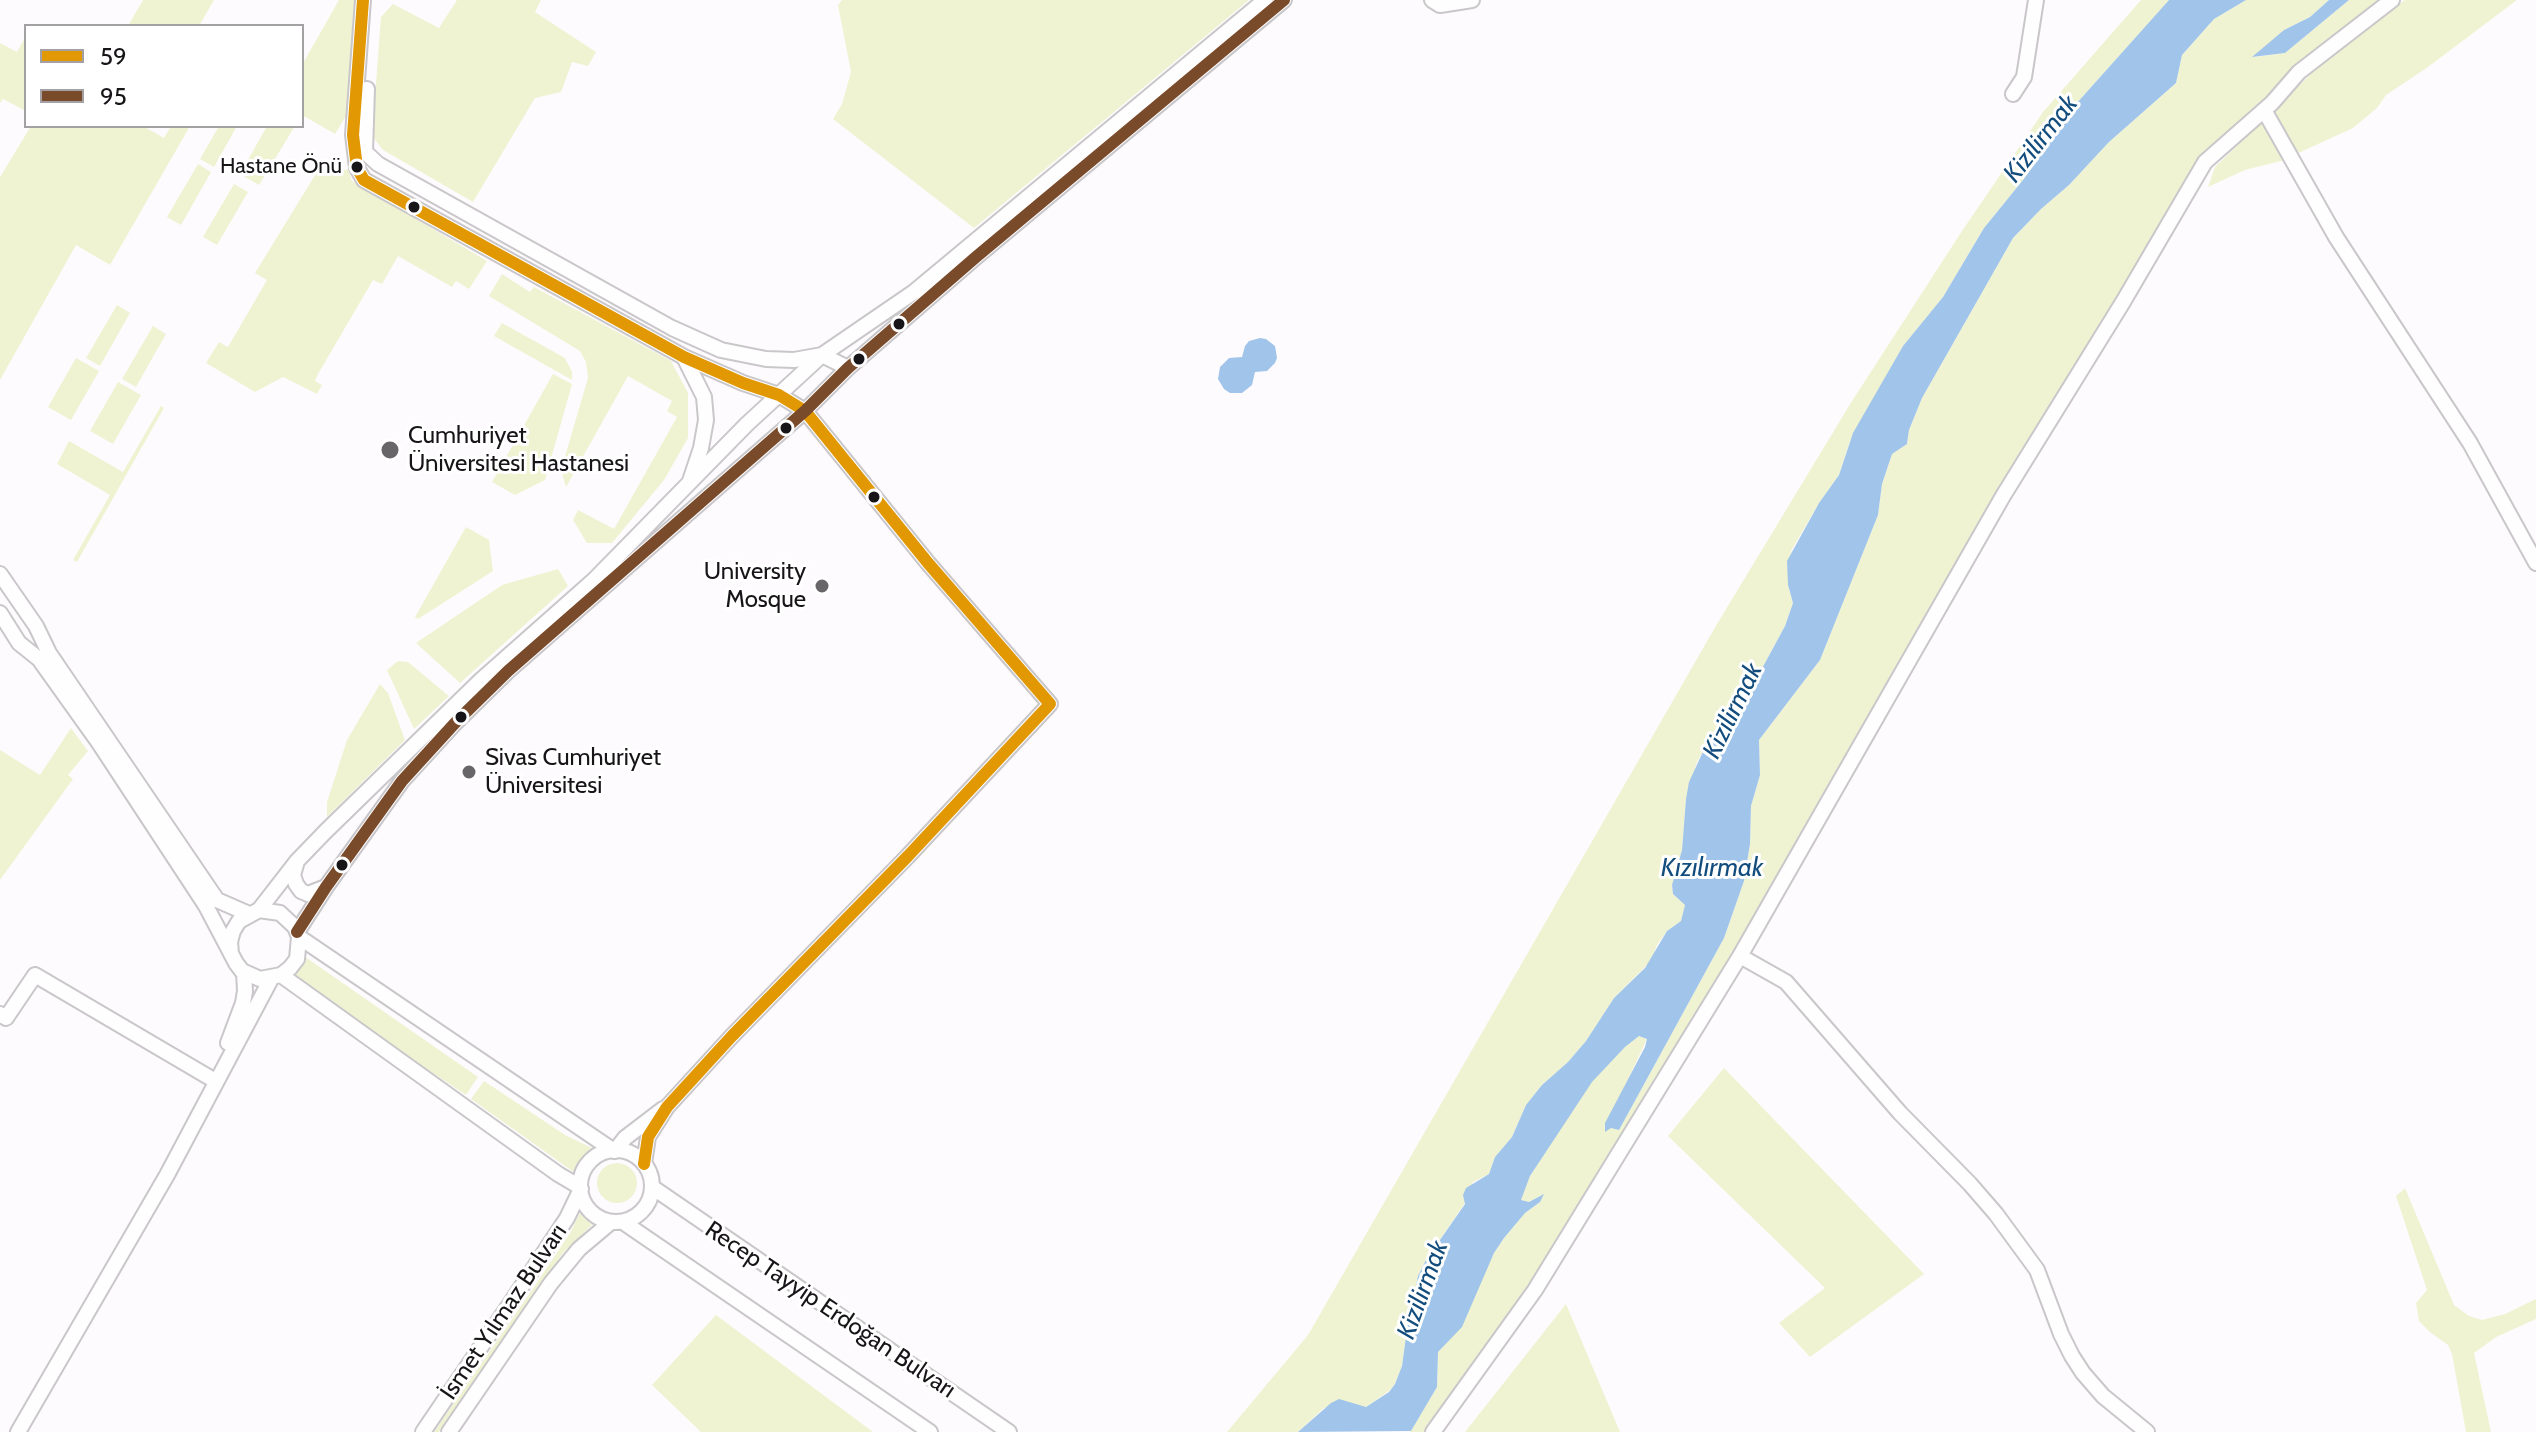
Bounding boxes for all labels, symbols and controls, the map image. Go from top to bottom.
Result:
legend [24,24,304,128]
text: 59 [100,42,127,71]
text: 95 [100,82,127,111]
water label: Kizilirmak [1997,89,2085,189]
place label: Hastane Önü [220,154,342,180]
marker: Hastane Önü [349,159,365,175]
unlabelled marker [406,199,422,215]
unlabelled marker [891,316,907,332]
unlabelled marker [851,351,867,367]
unlabelled marker [778,420,794,436]
place label: Cumhuriyet Üniversitesi Hastanesi [408,422,629,478]
marker: Cumhuriyet Üniversitesi Hastanesi [379,439,401,461]
unlabelled marker [866,489,882,505]
place label: University Mosque [704,558,806,614]
marker: University Mosque [813,577,831,595]
water label: Kizilirmak [1697,658,1769,764]
unlabelled marker [453,709,469,725]
place label: Sivas Cumhuriyet Üniversitesi [485,744,661,800]
marker: Sivas Cumhuriyet Üniversitesi [460,763,478,781]
water label: Kızılırmak [1661,852,1763,884]
unlabelled marker [334,857,350,873]
street label: Recep Tayyip Erdoğan Bulvarı [699,1215,961,1405]
street label: İsmet Yılmaz Bulvarı [435,1219,573,1405]
water label: Kizilirmak [1391,1237,1455,1343]

